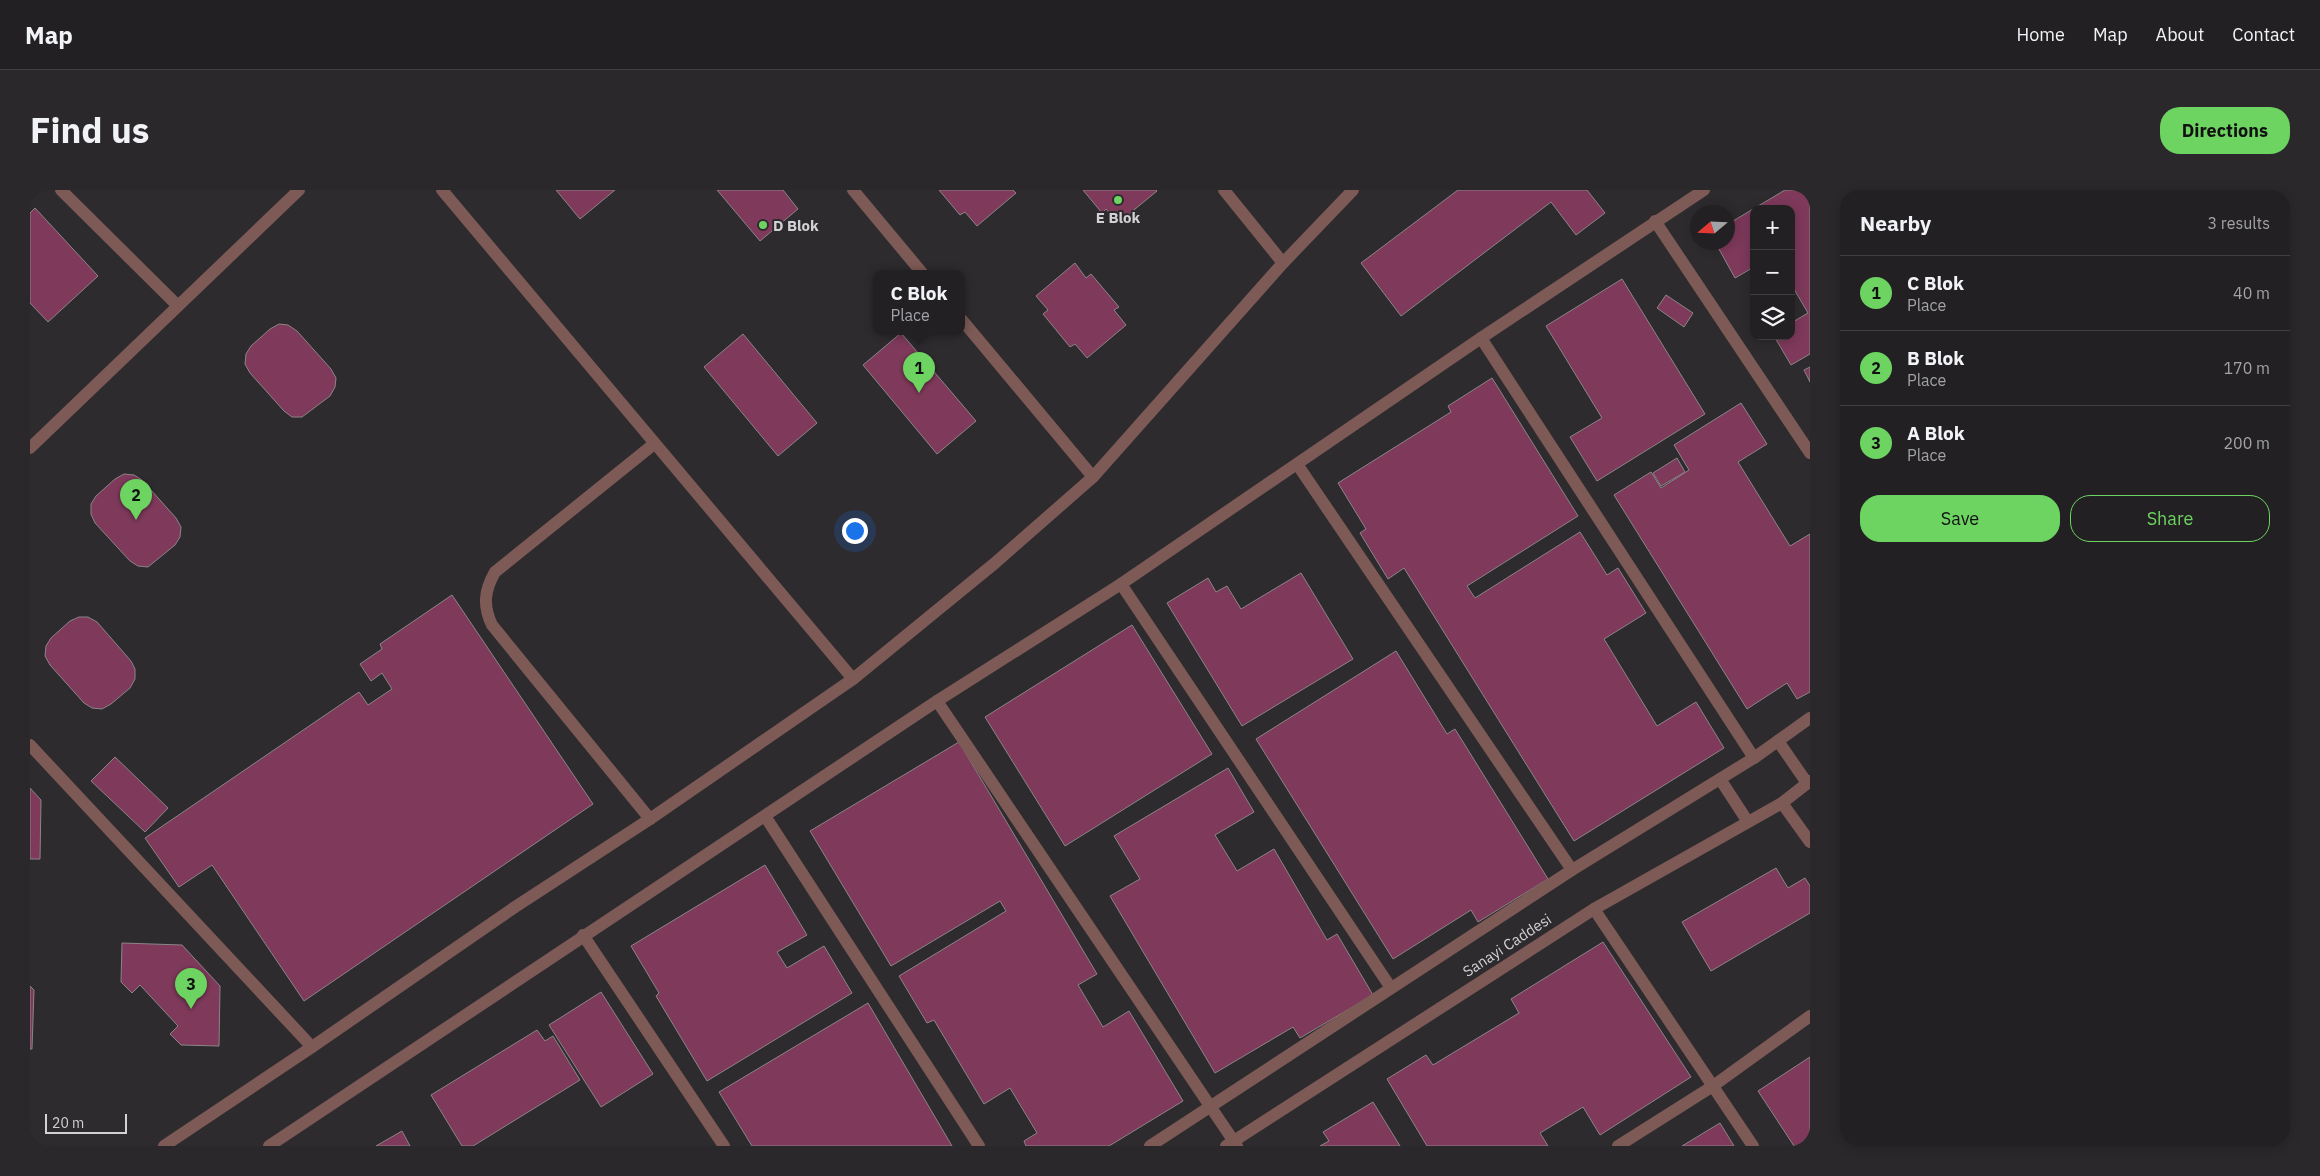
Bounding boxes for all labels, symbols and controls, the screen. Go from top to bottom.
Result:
text: Map [25,19,73,51]
text: Home [2017,23,2065,46]
text: Map [2093,23,2128,46]
text: About [2156,23,2204,46]
text: Contact [2232,23,2295,46]
text: Find us [30,107,149,153]
button: Directions [2160,107,2290,154]
marker: E Blok [1112,194,1124,206]
north arrow [1690,205,1735,250]
map controls [1750,205,1795,340]
button: + [1750,205,1795,250]
place label: E Blok [1096,208,1140,227]
text: Nearby [1860,209,1931,237]
text: 3 results [2207,213,2270,233]
place label: D Blok [773,216,819,235]
marker: D Blok [757,219,769,231]
button: − [1750,250,1795,295]
popup [873,270,965,335]
text: C Blok [1907,271,1964,295]
text: C Blok [891,281,947,305]
text: 1 [1871,283,1881,303]
text: 40 m [2233,283,2270,303]
button: layers [1750,295,1795,340]
text: Place [1907,295,1946,315]
text: Place [891,305,930,325]
text: B Blok [1907,346,1964,370]
pin: 1 [903,352,935,393]
text: 2 [1871,358,1881,378]
text: 170 m [2223,358,2270,378]
text: Place [1907,370,1946,390]
text: A Blok [1907,421,1965,445]
text: 3 [1871,433,1881,453]
text: 200 m [2223,433,2270,453]
text: Place [1907,445,1946,465]
pin: 2 [120,479,152,520]
button: Save [1860,495,2060,542]
button: Share [2070,495,2270,542]
your location [842,518,868,544]
street label: Sanayi Caddesi [1459,909,1555,981]
pin: 3 [175,968,207,1009]
scale bar [45,1111,128,1134]
text: 20 m [52,1114,84,1132]

